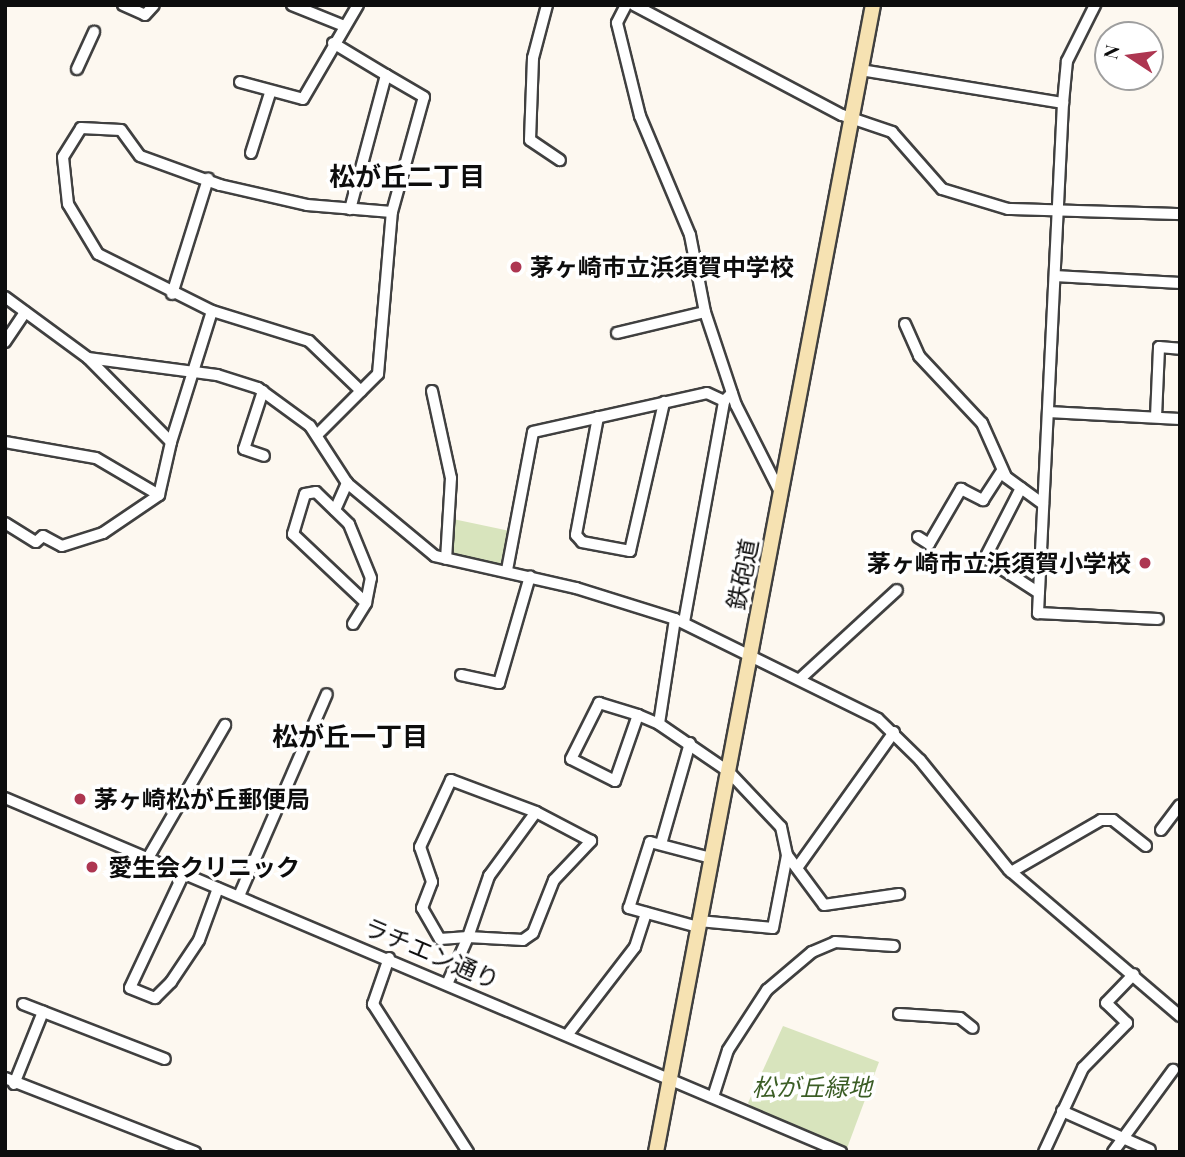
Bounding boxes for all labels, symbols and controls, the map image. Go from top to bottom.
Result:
north arrow [1094,21,1164,91]
text: N [1096,42,1125,61]
district label: 松が丘二丁目 [329,160,485,192]
place label: 茅ヶ崎市立浜須賀中学校 [530,253,794,281]
marker: 茅ヶ崎市立浜須賀中学校 [508,259,524,275]
street label: 鉄砲道 [721,536,763,612]
place label: 茅ヶ崎市立浜須賀小学校 [867,549,1131,577]
marker: 茅ヶ崎市立浜須賀小学校 [1137,555,1153,571]
district label: 松が丘一丁目 [272,720,428,752]
place label: 茅ヶ崎松が丘郵便局 [94,785,310,813]
marker: 茅ヶ崎松が丘郵便局 [72,791,88,807]
place label: 愛生会クリニック [108,853,300,881]
marker: 愛生会クリニック [82,857,102,877]
street label: ラチエン通り [360,912,504,994]
park label: 松が丘緑地 [752,1073,872,1101]

